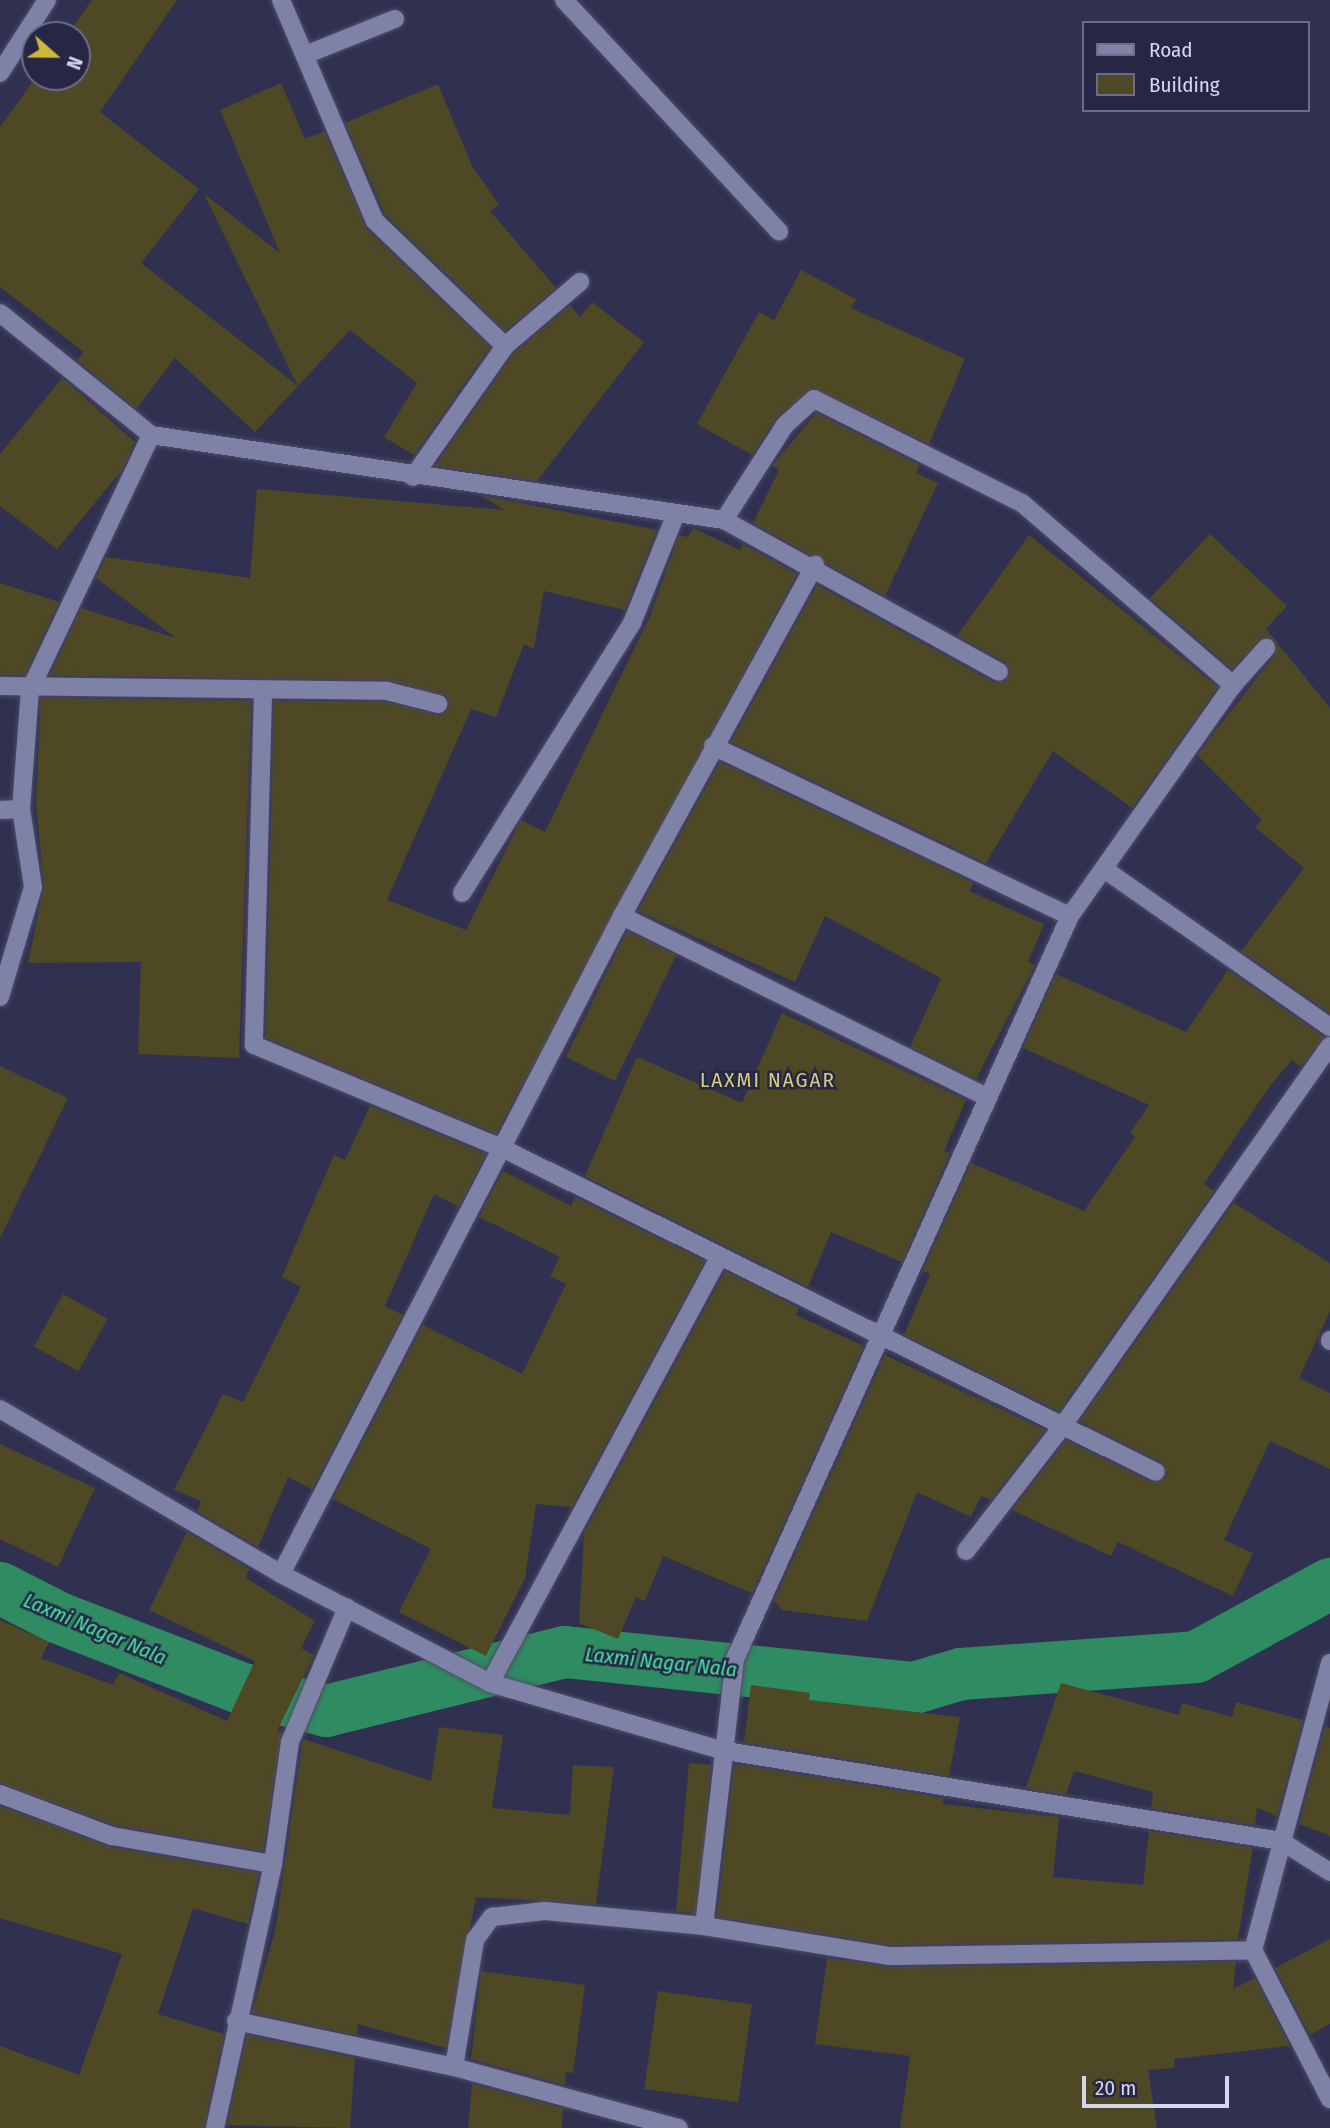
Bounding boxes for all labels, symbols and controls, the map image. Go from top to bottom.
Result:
north arrow [21,21,91,91]
legend [1082,21,1309,112]
text: Road [1149,37,1193,63]
text: N [61,54,87,72]
text: Building [1149,72,1220,98]
district label: LAXMI NAGAR [701,1067,835,1093]
water label: Laxmi Nagar Nala [20,1588,170,1670]
water label: Laxmi Nagar Nala [584,1641,738,1683]
scale bar [1085,2062,1232,2106]
text: 20 m [1095,2075,1136,2101]

